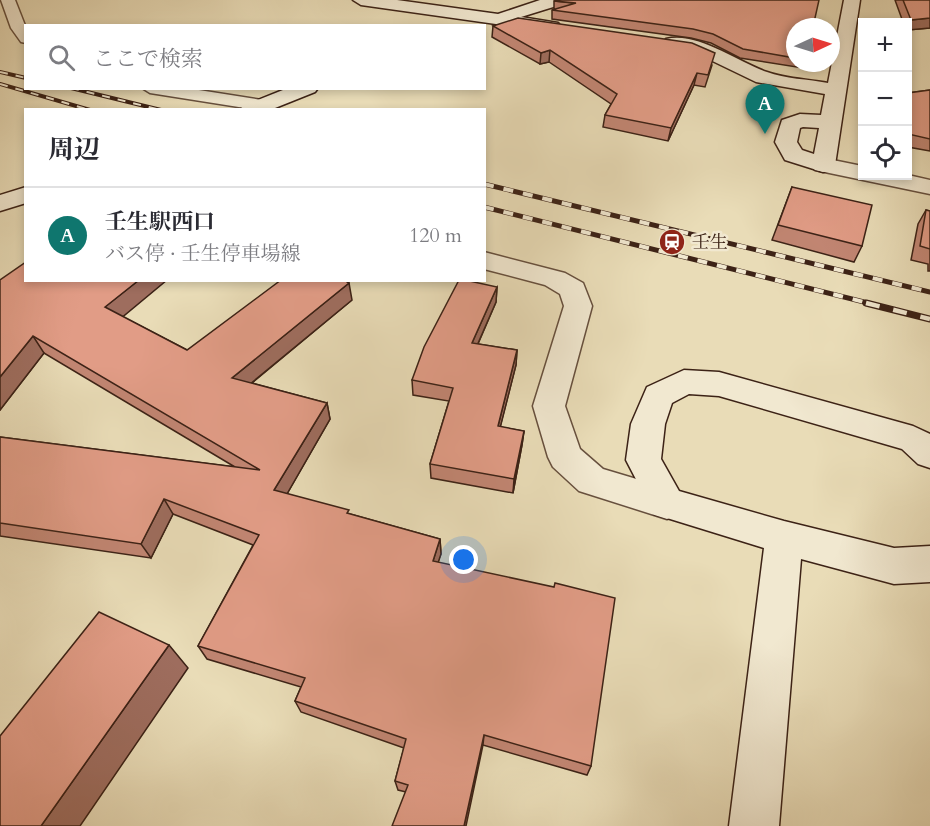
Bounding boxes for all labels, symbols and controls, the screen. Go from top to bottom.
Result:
north arrow [786,18,840,72]
map controls [858,18,912,180]
button: + [858,18,912,72]
search box [24,24,486,90]
icon: search [45,41,78,74]
text: ここで検索 [93,44,203,74]
button: − [858,72,912,126]
pin: A [746,84,784,134]
button: locate [858,126,912,180]
text: 周辺 [48,132,100,167]
text: 壬生駅西口 [105,207,215,237]
text: A [60,222,75,249]
text: 120 m [409,222,462,249]
station icon: 壬生 [657,227,687,257]
place label: 壬生 [692,230,728,255]
text: バス停 · 壬生停車場線 [105,240,301,267]
your location [449,545,478,574]

